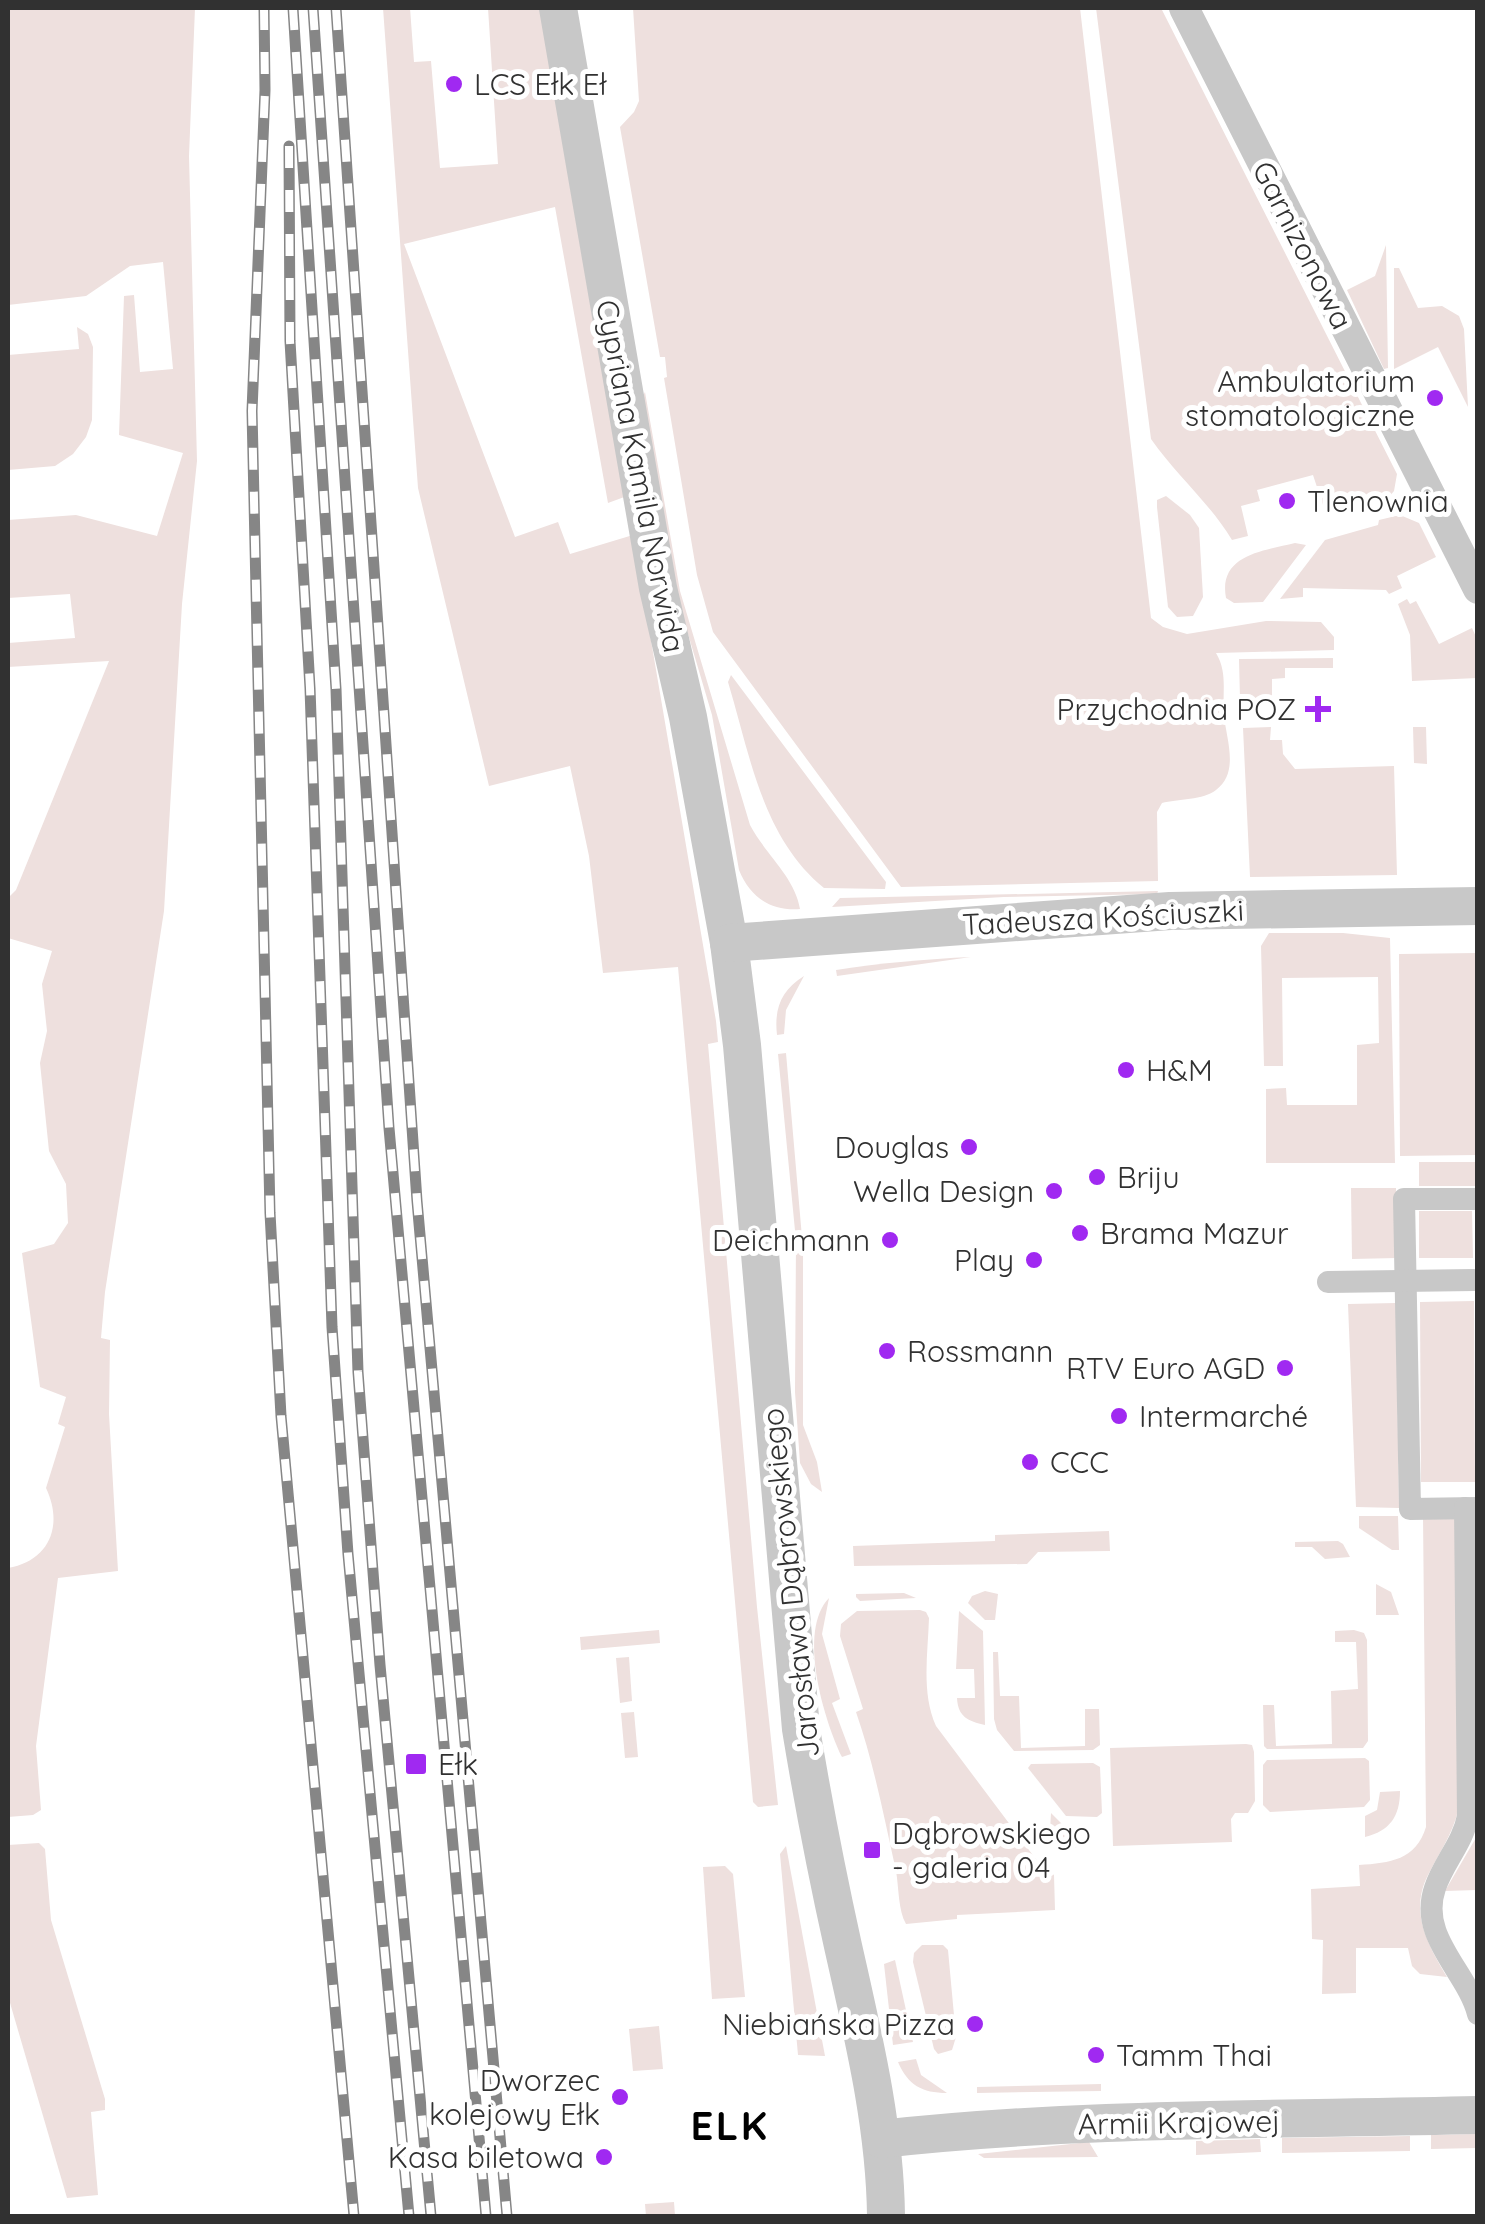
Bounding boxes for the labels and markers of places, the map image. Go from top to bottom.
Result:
place label: LCS Ełk Eł [474,65,608,103]
marker: LCS Ełk Eł [443,73,465,95]
place label: Ambulatorium stomatologiczne [1185,362,1415,434]
marker: Ambulatorium stomatologiczne [1424,387,1446,409]
place label: Tlenownia [1307,482,1449,520]
marker: Tlenownia [1276,490,1298,512]
place label: Przychodnia POZ [1057,690,1296,728]
marker: Przychodnia POZ [1305,696,1331,722]
place label: H&M [1146,1051,1213,1089]
marker: H&M [1115,1059,1137,1081]
place label: Douglas [834,1128,949,1166]
marker: Douglas [958,1136,980,1158]
place label: Briju [1117,1158,1180,1196]
marker: Briju [1086,1166,1108,1188]
place label: Wella Design [853,1172,1034,1210]
marker: Wella Design [1043,1180,1065,1202]
place label: Brama Mazur [1100,1214,1289,1252]
place label: Deichmann [712,1221,870,1259]
marker: Brama Mazur [1069,1222,1091,1244]
marker: Deichmann [879,1229,901,1251]
place label: Play [954,1241,1014,1279]
marker: Play [1023,1249,1045,1271]
place label: Rossmann [907,1332,1053,1370]
marker: Rossmann [876,1340,898,1362]
place label: RTV Euro AGD [1066,1349,1265,1387]
marker: RTV Euro AGD [1274,1357,1296,1379]
place label: Intermarché [1139,1397,1308,1435]
marker: Intermarché [1108,1405,1130,1427]
place label: CCC [1050,1443,1109,1481]
marker: CCC [1019,1451,1041,1473]
place label: Ełk [438,1745,478,1783]
marker: Ełk [403,1751,429,1777]
place label: Dąbrowskiego - galeria 04 [892,1814,1091,1886]
marker: Dąbrowskiego - galeria 04 [861,1839,883,1861]
place label: Niebiańska Pizza [722,2005,955,2043]
marker: Niebiańska Pizza [964,2013,986,2035]
place label: Tamm Thai [1116,2036,1272,2074]
marker: Tamm Thai [1085,2044,1107,2066]
place label: Dworzec kolejowy Ełk [429,2061,600,2133]
marker: Dworzec kolejowy Ełk [609,2086,631,2108]
place label: Kasa biletowa [388,2138,584,2176]
marker: Kasa biletowa [593,2146,615,2168]

